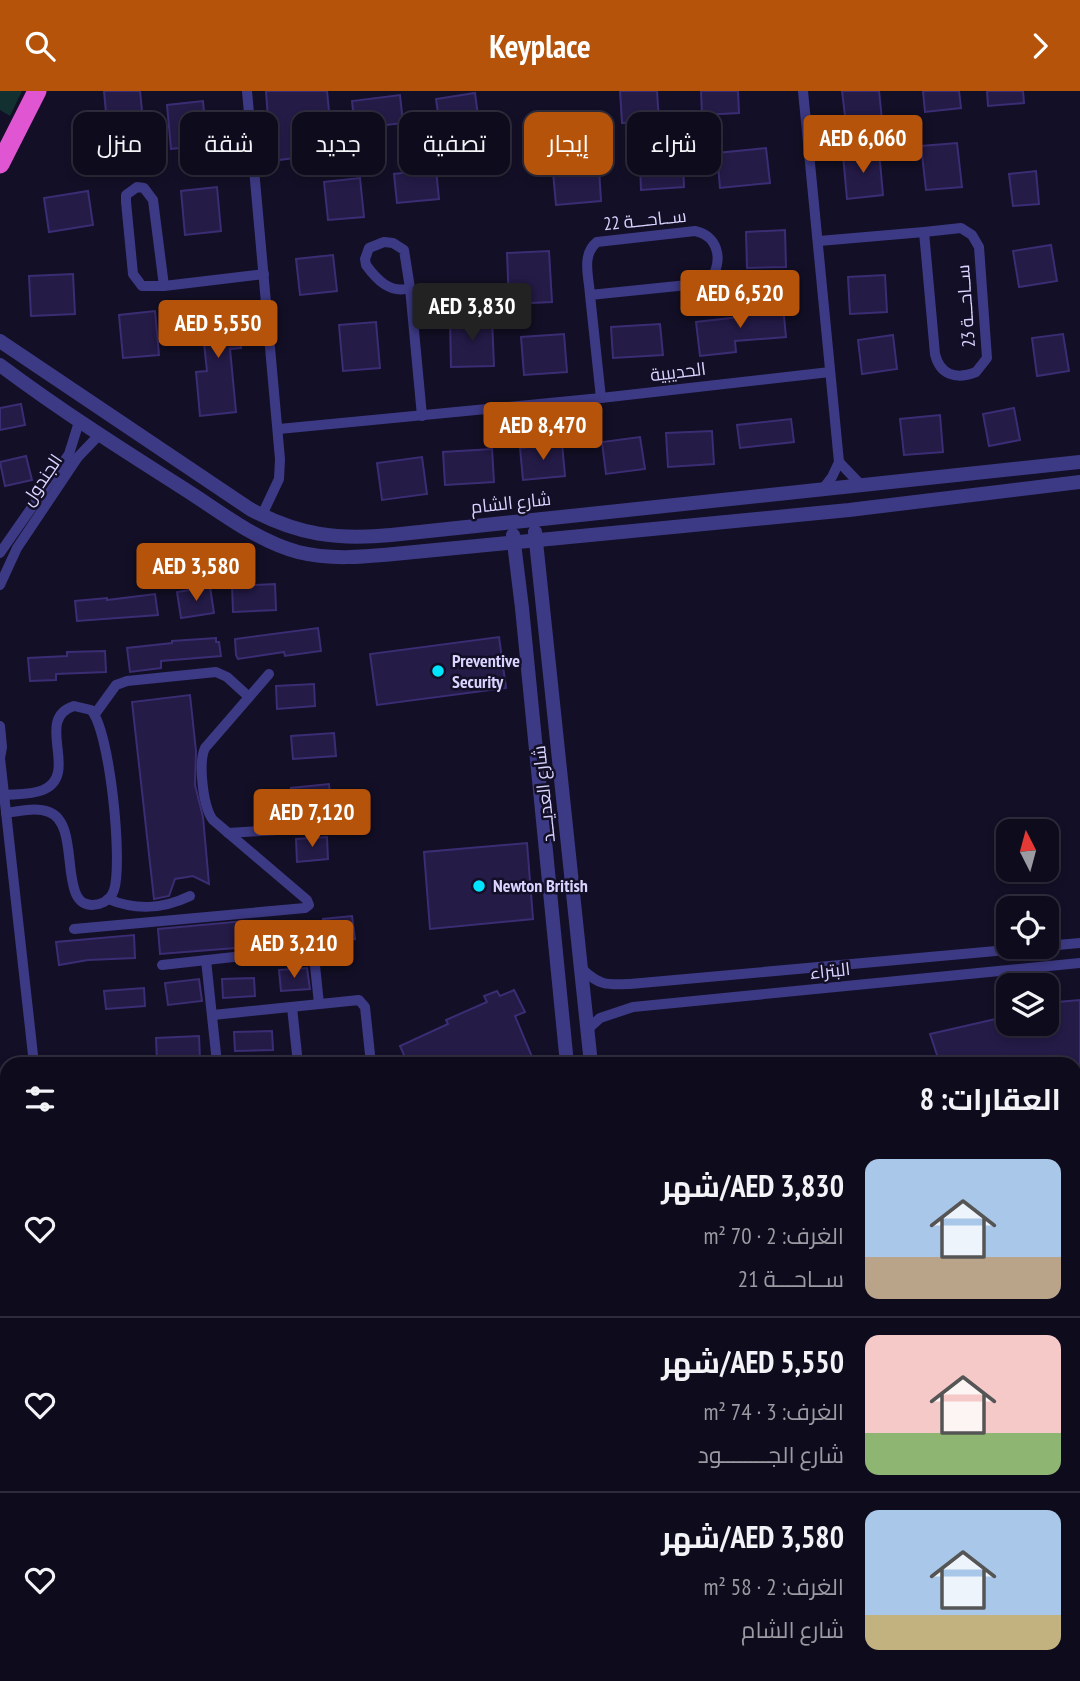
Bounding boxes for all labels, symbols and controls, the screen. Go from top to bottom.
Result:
text: Keyplace [489,25,591,67]
icon: search [21,27,59,65]
icon: forward [1021,27,1059,65]
chip: منزل [73,112,166,175]
chip: شقة [180,112,278,175]
chip: جديد [292,112,385,175]
chip: تصفية [399,112,510,175]
chip: إيجار [524,112,613,175]
chip: شراء [627,112,721,175]
pin: AED 6,060 [783,115,943,175]
text: AED 6,060 [819,123,907,152]
street label: ســاحـــة 22 [602,204,687,235]
street label: ســاحـــة 23 [951,264,980,348]
pin: AED 6,520 [660,271,820,330]
text: AED 6,520 [696,278,784,307]
pin: AED 3,830 [392,283,552,343]
text: AED 3,830 [428,291,516,320]
pin: AED 5,550 [138,301,298,360]
text: AED 5,550 [174,308,262,337]
street label: الحديبية [649,357,707,386]
pin: AED 8,470 [463,403,623,462]
text: AED 8,470 [499,410,587,439]
street label: الجندول [16,450,67,510]
street label: شارع الشام [470,487,552,519]
pin: AED 3,580 [116,543,276,603]
text: AED 3,580 [152,551,240,580]
place label: Preventive Security [452,649,520,693]
marker: Preventive Security [430,663,446,679]
street label: شارع العديـــد [527,744,561,844]
pin: AED 7,120 [232,789,392,849]
text: AED 7,120 [270,797,354,826]
north arrow [996,819,1059,882]
map controls [996,819,1059,1036]
place label: Newton British [493,874,588,897]
marker: Newton British [471,878,487,894]
button: locate [996,896,1059,959]
pin: AED 3,210 [214,921,374,980]
text: AED 3,210 [250,928,338,957]
street label: البتراء [809,957,851,984]
button: layers [996,973,1059,1036]
text: العقارات: 8 [920,1079,1061,1118]
icon: filters [21,1080,59,1118]
text: AED 3,830/شهر [661,1166,844,1205]
icon: home [921,1187,1005,1271]
icon: heart [21,1210,59,1248]
text: الغرف: 2 · 70 m² [703,1221,844,1250]
text: ســاحـــة 21 [738,1264,844,1293]
text: AED 5,550/شهر [661,1342,844,1381]
icon: home [921,1363,1005,1447]
icon: heart [21,1386,59,1424]
text: الغرف: 3 · 74 m² [703,1397,844,1426]
text: شارع الجــــــــود [698,1440,844,1469]
text: AED 3,580/شهر [661,1517,844,1556]
icon: home [921,1538,1005,1622]
icon: heart [21,1561,59,1599]
text: الغرف: 2 · 58 m² [703,1572,844,1601]
text: شارع الشام [741,1615,844,1644]

